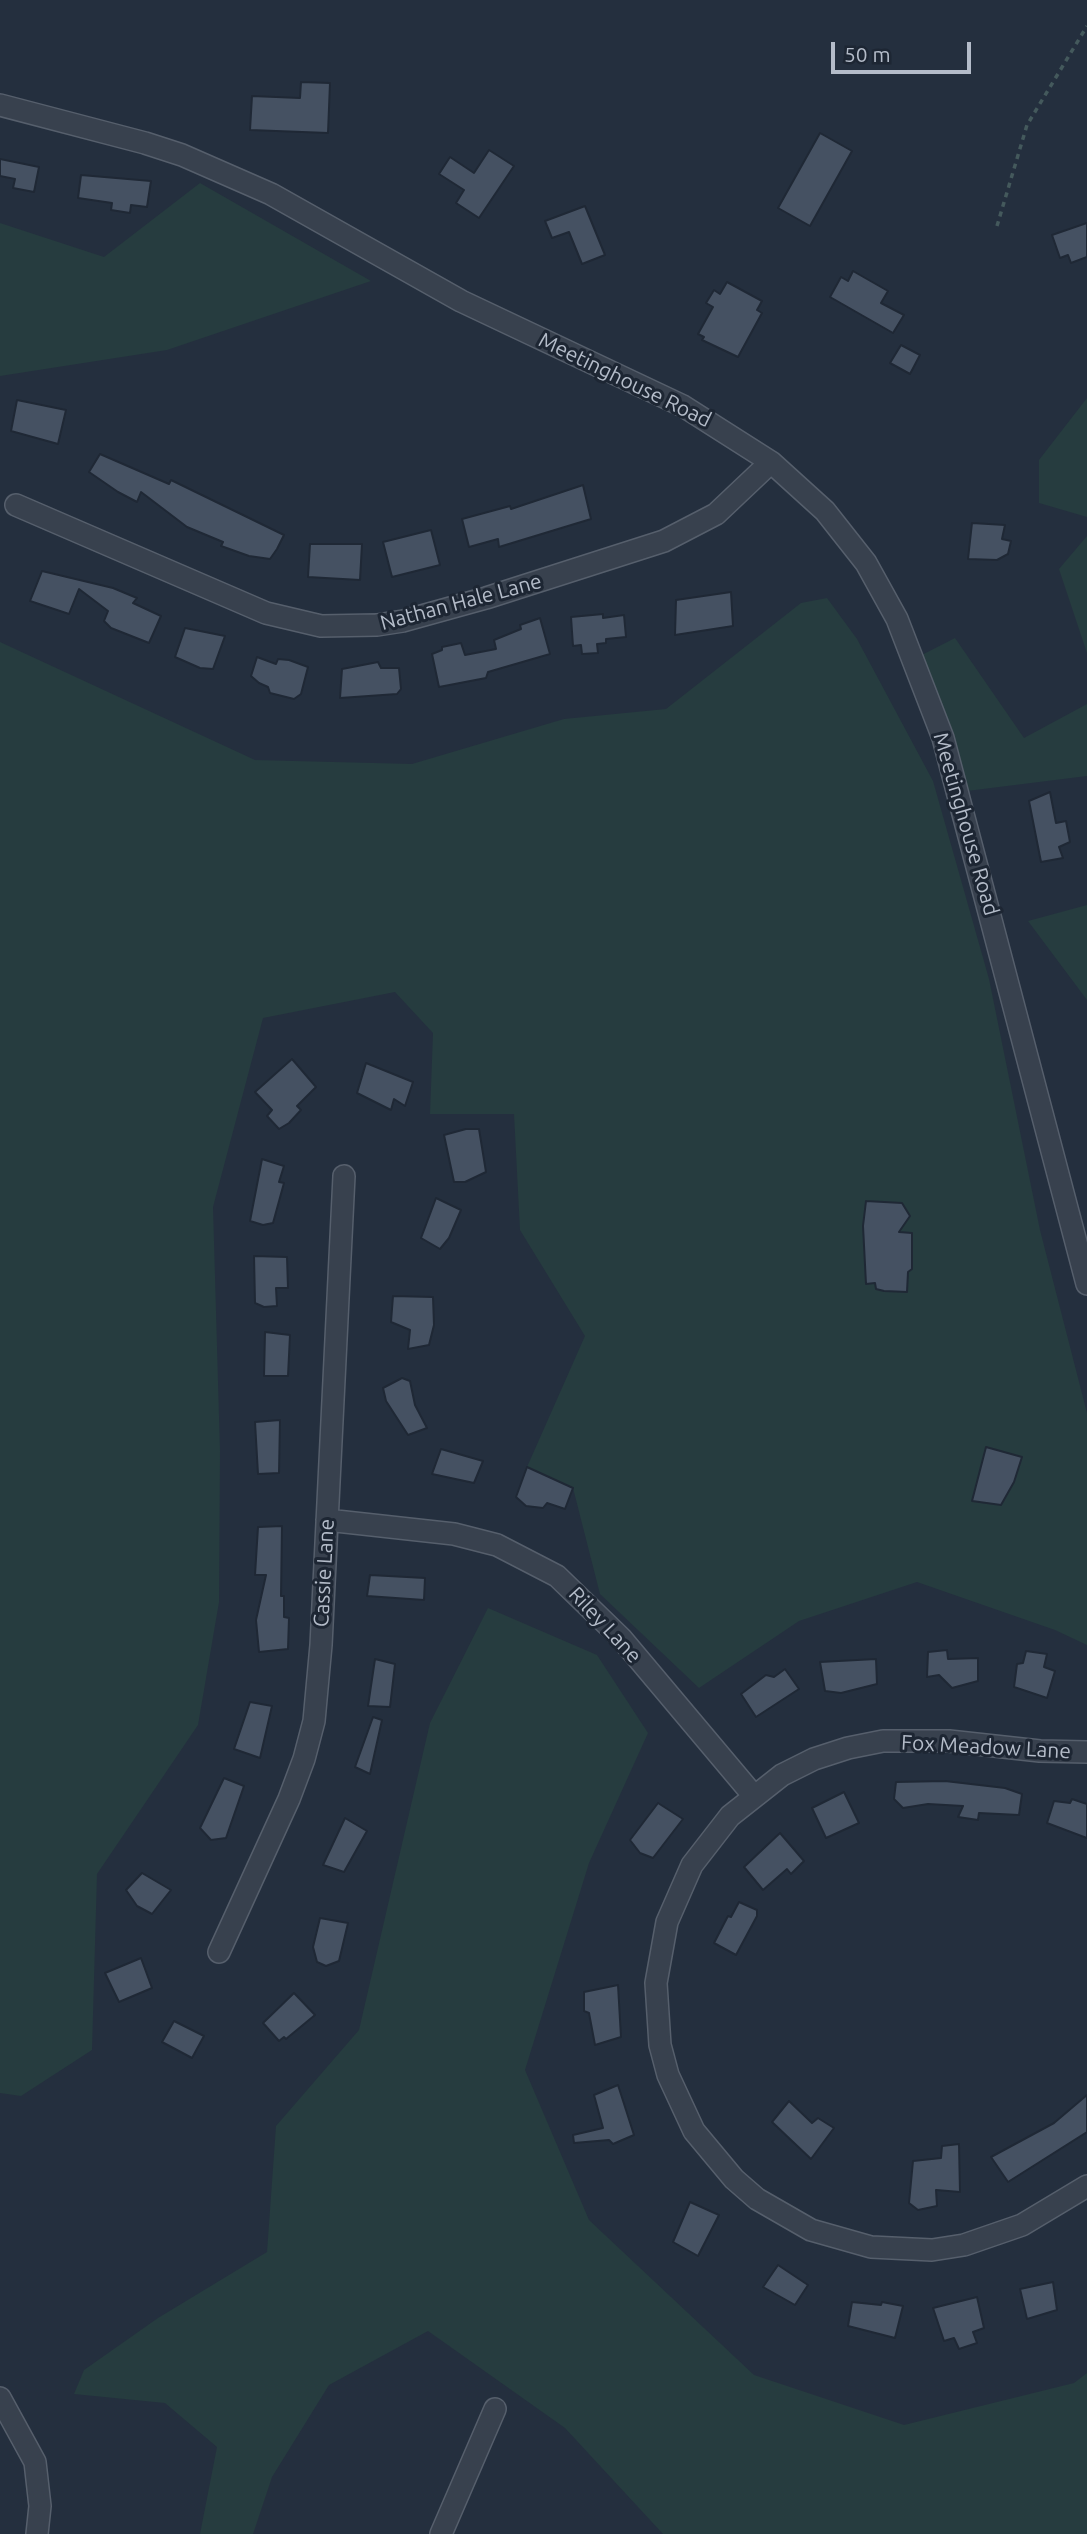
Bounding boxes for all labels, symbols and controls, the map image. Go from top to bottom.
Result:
scale bar [835,28,975,72]
text: 50 m [844,42,891,66]
street label: Meetinghouse Road [535,327,715,433]
street label: Nathan Hale Lane [378,568,544,636]
street label: Meetinghouse Road [928,730,1004,918]
street label: Cassie Lane [309,1518,339,1628]
street label: Riley Lane [563,1582,647,1668]
street label: Fox Meadow Lane [901,1730,1071,1764]

